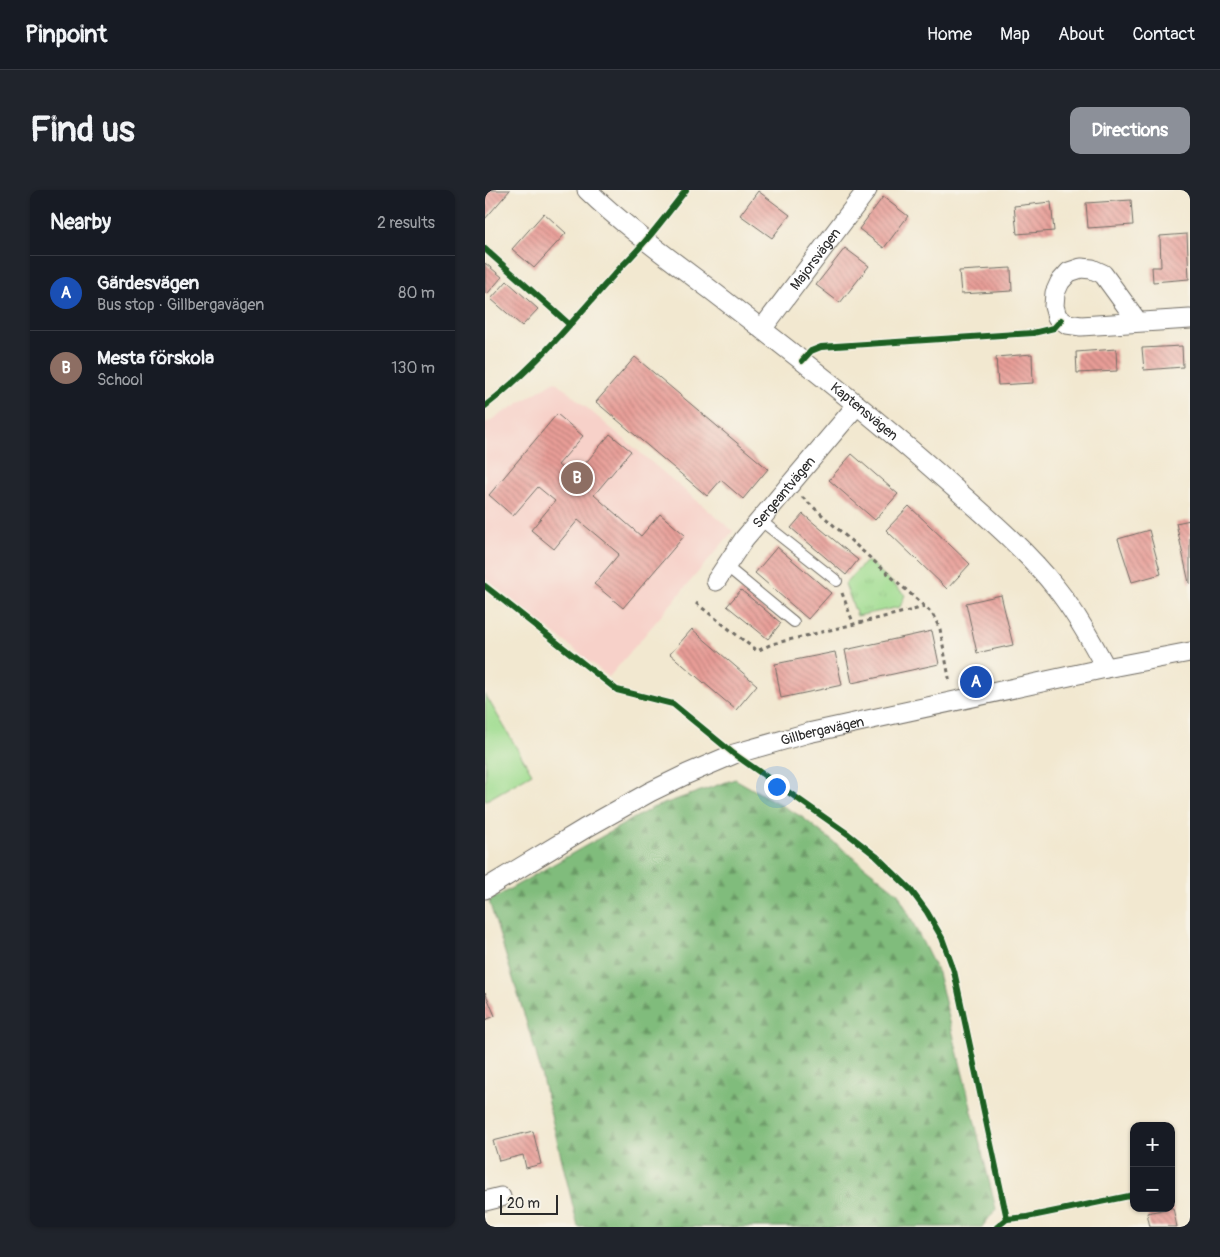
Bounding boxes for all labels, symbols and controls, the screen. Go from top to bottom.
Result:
text: Pinpoint [25,20,107,49]
text: Home [927,23,972,46]
text: Map [1000,23,1030,46]
text: About [1058,23,1104,46]
text: Contact [1132,23,1195,46]
button: Directions [1070,107,1190,154]
text: Find us [30,108,135,152]
text: Nearby [50,209,111,236]
text: 2 results [377,213,435,233]
street label: Majorsvägen [786,224,844,293]
text: Gärdesvägen [97,271,199,295]
text: A [61,283,71,303]
text: 80 m [398,283,435,303]
text: Bus stop · Gillbergavägen [97,295,264,315]
text: Mesta förskola [97,346,214,370]
text: B [61,358,71,378]
text: 130 m [391,358,435,378]
text: School [97,370,143,390]
street label: Kaptensvägen [827,378,902,444]
street label: Sergeantvägen [749,453,819,531]
pin: B [561,459,593,497]
pin: A [960,663,992,701]
street label: Gillbergavägen [778,713,866,749]
your location [764,774,790,800]
map controls [1130,1122,1175,1212]
button: + [1130,1122,1175,1167]
button: − [1130,1167,1175,1212]
scale bar [500,1192,557,1215]
text: 20 m [507,1195,540,1212]

